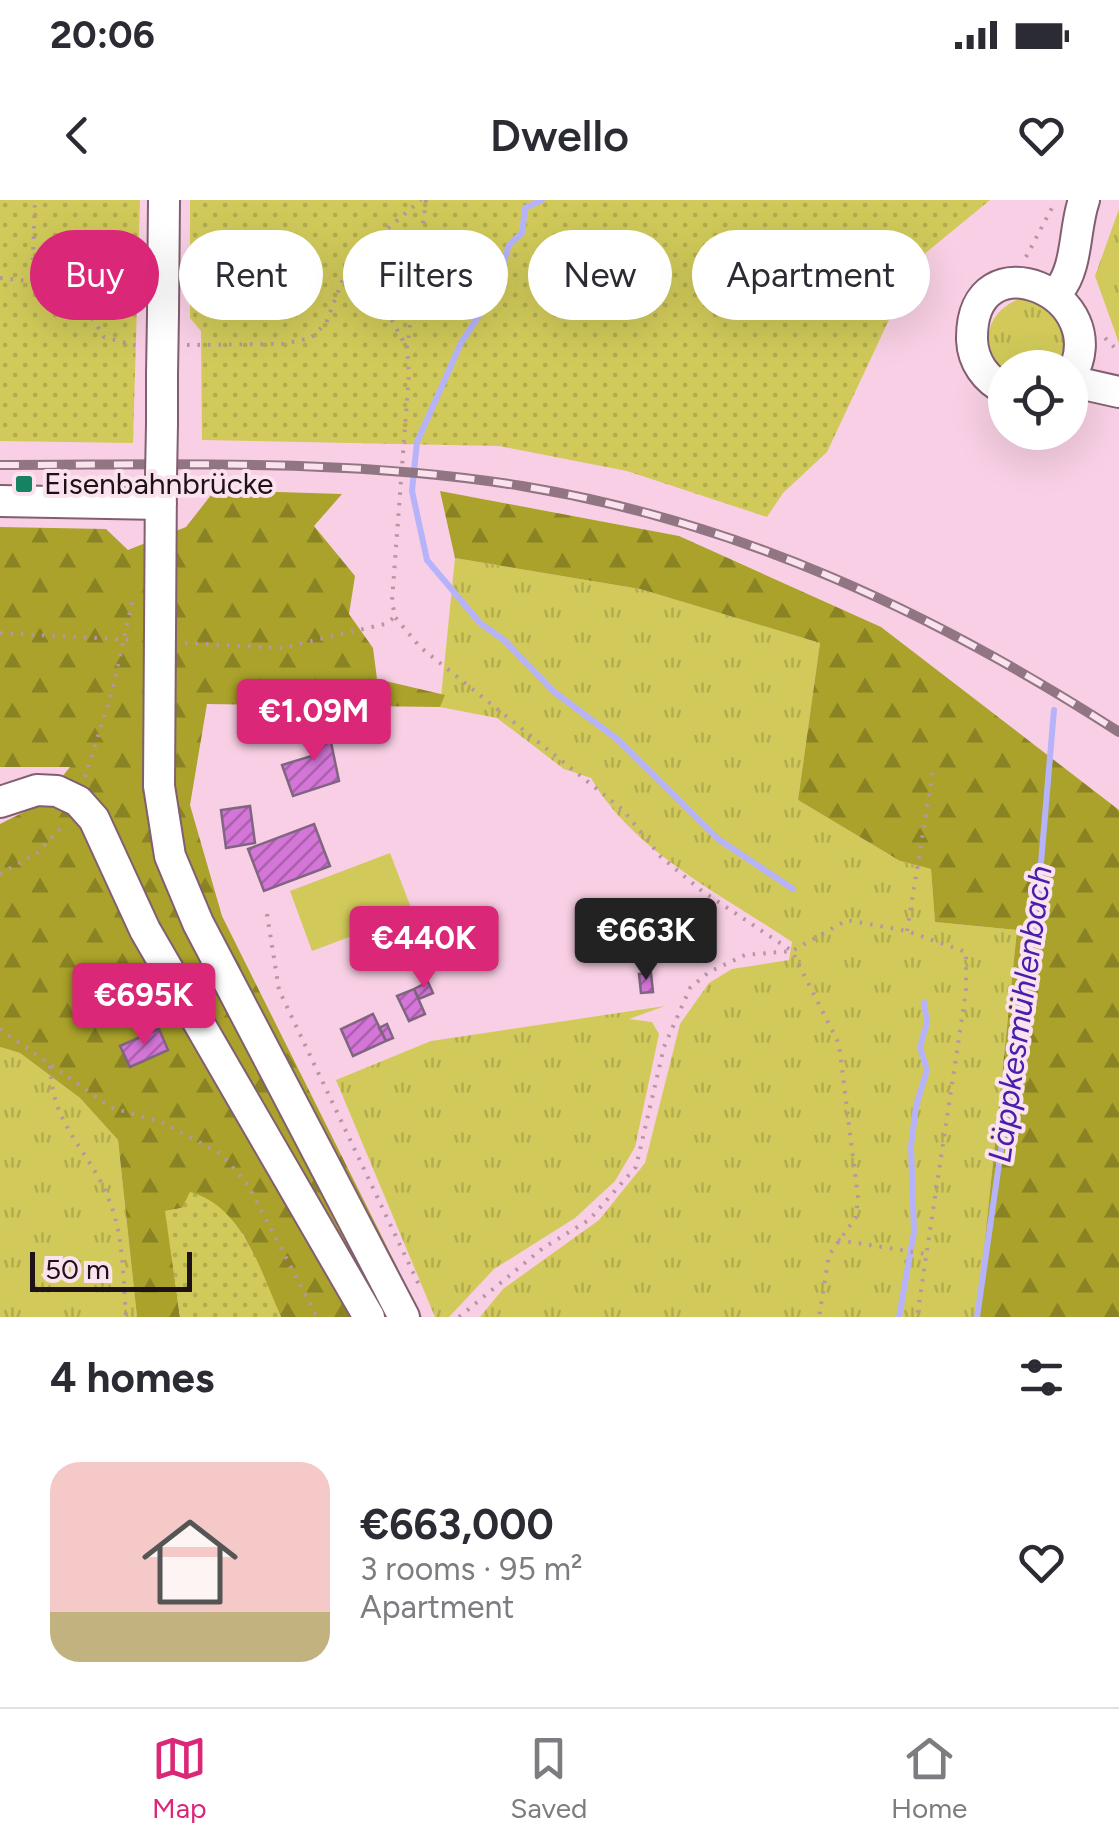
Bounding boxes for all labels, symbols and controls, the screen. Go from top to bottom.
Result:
text: 20:06 [50,12,155,58]
icon: back [50,108,105,163]
text: Dwello [490,108,629,162]
icon: heart [1014,108,1069,163]
chip: Buy [30,230,159,320]
chip: Rent [179,230,323,320]
chip: Filters [343,230,508,320]
chip: New [528,230,672,320]
chip: Apartment [692,230,930,320]
map controls [988,350,1088,450]
button: locate [988,350,1088,450]
place label: Eisenbahnbrücke [44,465,273,502]
marker: Eisenbahnbrücke [13,473,35,495]
pin: €1.09M [233,679,395,764]
text: €1.09M [259,692,369,730]
water label: Läppkesmühlenbach [980,863,1060,1165]
pin: €663K [576,898,716,983]
pin: €440K [354,906,494,991]
text: €663K [597,911,695,949]
text: €440K [372,919,476,957]
pin: €695K [74,963,214,1048]
text: €695K [94,976,194,1014]
scale bar [30,1247,192,1292]
text: 50 m [45,1252,110,1286]
icon: filters [1014,1350,1069,1405]
text: 4 homes [50,1352,214,1403]
text: €663,000 [360,1499,554,1550]
icon: home [130,1502,250,1622]
icon: heart [1014,1535,1069,1590]
text: 3 rooms · 95 m² [360,1550,583,1588]
text: Apartment [360,1588,514,1626]
tab: Map [152,1731,207,1825]
tab: Saved [510,1731,587,1825]
tab: Home [891,1731,967,1825]

